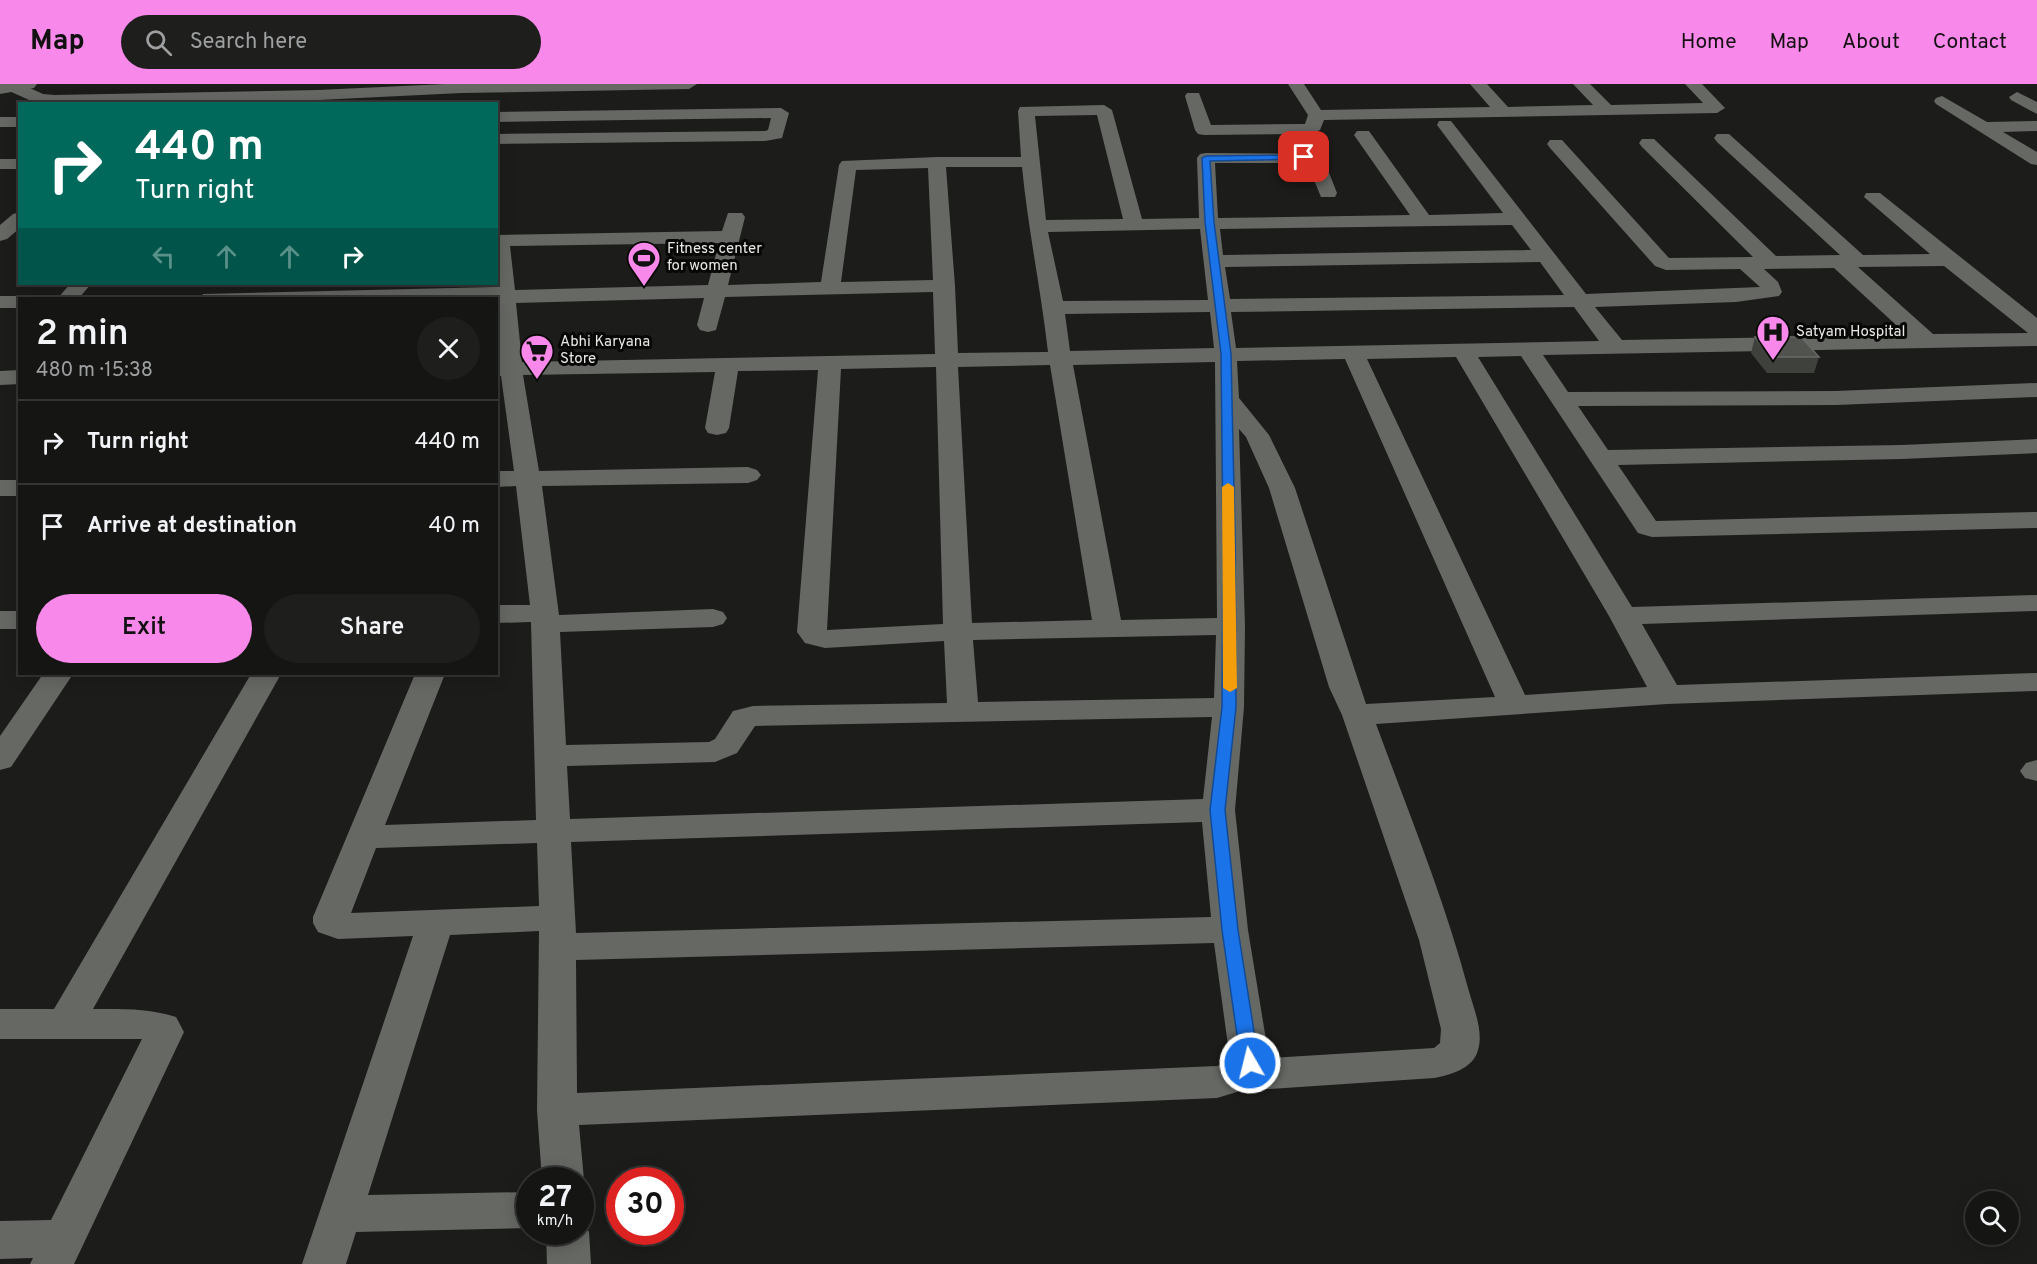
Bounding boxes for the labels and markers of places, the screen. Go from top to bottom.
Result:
pin [1278,131,1329,182]
sports icon: Fitness center for women [626,240,662,287]
place label: Fitness center for women [667,240,762,276]
hospital icon: Satyam Hospital [1755,314,1791,361]
place label: Satyam Hospital [1796,323,1905,342]
supermarket icon: Abhi Karyana Store [519,333,555,380]
place label: Abhi Karyana Store [560,333,650,369]

